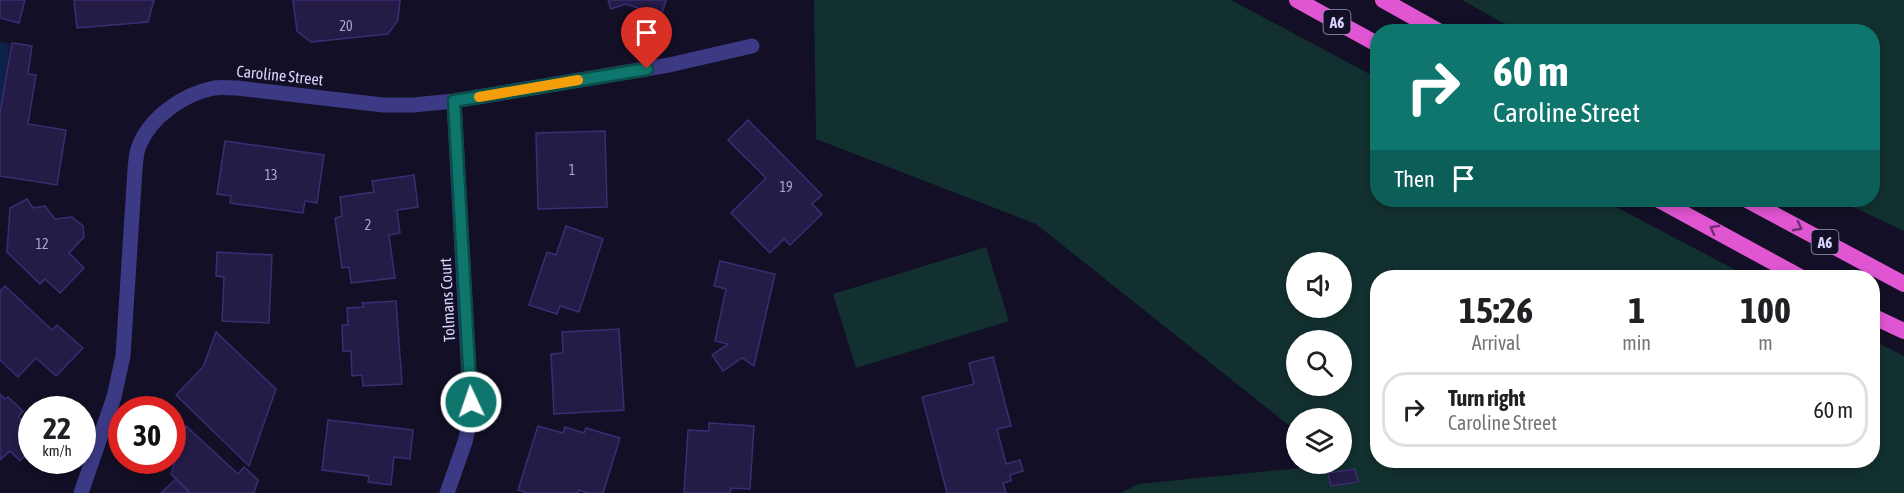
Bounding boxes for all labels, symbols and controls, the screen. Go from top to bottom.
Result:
pin [621,7,672,69]
road number: A6 [1324,10,1350,34]
icon: arrive [630,16,663,49]
house number: 20 [339,18,353,34]
text: 60 m [1493,47,1568,95]
icon: right [1394,48,1472,126]
street label: Caroline Street [236,61,325,89]
text: Caroline Street [1493,97,1640,128]
house number: 1 [569,162,575,178]
icon: arrive [1447,162,1480,195]
text: Then [1394,166,1435,192]
house number: 13 [264,167,278,183]
house number: 19 [779,179,793,195]
house number: 2 [365,217,371,233]
one-way arrow [1792,220,1802,231]
one-way arrow [1709,225,1720,236]
road number: A6 [1812,230,1838,254]
house number: 12 [35,236,49,252]
map controls [1286,252,1352,474]
button: sound [1286,252,1352,318]
street label: Tolmans Court [436,257,458,342]
text: 15:26 [1459,289,1533,331]
text: 1 [1628,289,1645,331]
text: 100 [1740,289,1791,331]
button: search [1286,330,1352,396]
text: Arrival [1472,331,1521,354]
text: min [1622,331,1651,354]
text: m [1758,331,1773,354]
position arrow [439,370,503,434]
text: Turn right [1448,385,1525,411]
icon: right [1397,393,1430,426]
speed limit sign: 30 [108,396,186,474]
text: 60 m [1813,397,1853,423]
button: layers [1286,408,1352,474]
text: 22 [43,411,71,445]
text: Caroline Street [1448,411,1557,434]
text: km/h [42,442,72,459]

